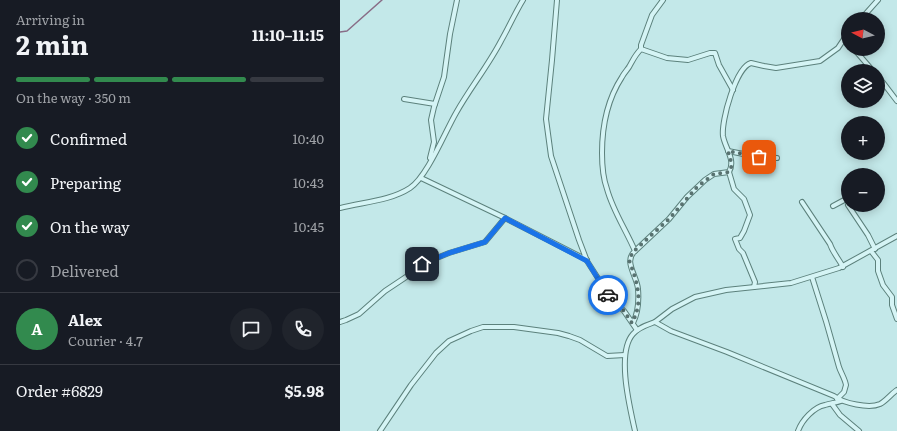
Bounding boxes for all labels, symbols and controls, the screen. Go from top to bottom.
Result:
text: Arriving in [16,10,85,29]
north arrow [841,12,885,56]
map controls [841,12,885,212]
text: 11:10–11:15 [252,23,324,46]
text: 2 min [16,24,89,63]
button: layers [841,64,885,108]
text: On the way · 350 m [16,88,131,107]
button: + [841,116,885,160]
icon: check [16,127,38,149]
text: Confirmed [50,127,127,150]
text: 10:40 [292,129,324,148]
pin [742,140,776,174]
icon: bag [748,146,770,168]
button: − [841,168,885,212]
icon: check [16,171,38,193]
text: Preparing [50,171,121,194]
text: 10:43 [293,173,324,192]
icon: check [16,215,38,237]
text: On the way [50,215,130,238]
text: 10:45 [293,217,324,236]
pin [405,247,439,281]
icon: home [411,253,433,275]
text: Delivered [50,259,119,282]
courier [588,275,628,315]
icon: car [597,284,619,306]
text: Alex [68,308,102,331]
button: chat [230,308,272,350]
button: phone [282,308,324,350]
text: A [31,317,43,340]
text: Courier · 4.7 [68,331,143,350]
text: Order #6829 [16,379,103,402]
text: $5.98 [285,379,324,402]

